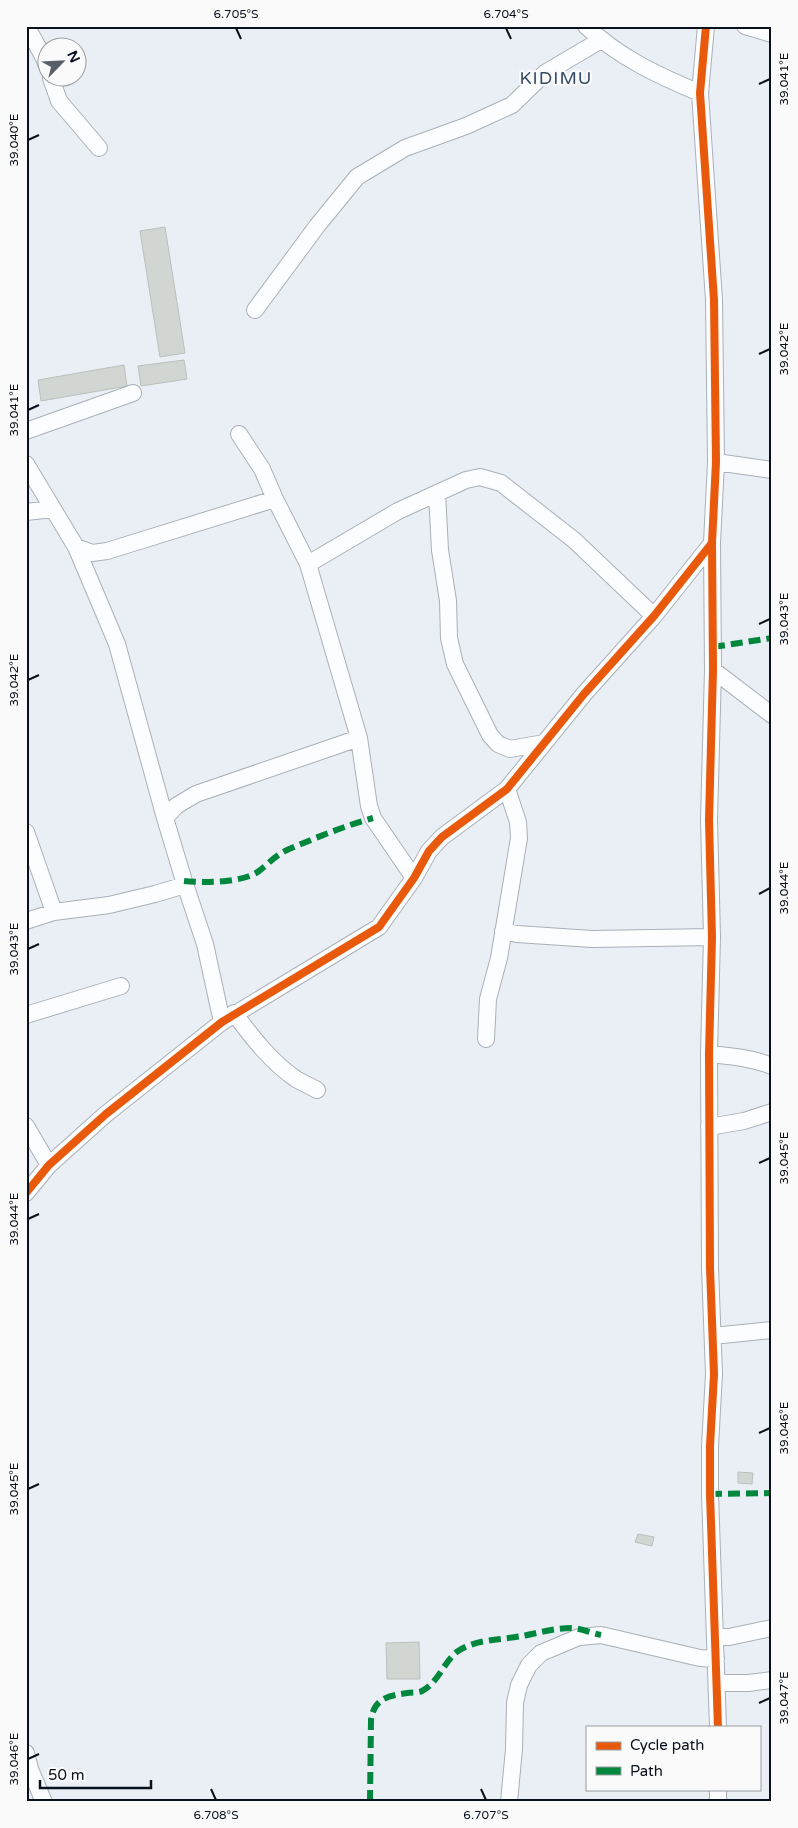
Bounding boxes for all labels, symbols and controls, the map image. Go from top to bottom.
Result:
text: 6.705°S [214,7,258,21]
text: 6.704°S [483,7,529,21]
north arrow [38,38,88,88]
text: N [63,48,83,66]
text: 39.041°E [777,52,791,106]
district label: KIDIMU [520,67,592,89]
text: 39.040°E [7,113,21,167]
text: 39.042°E [777,322,791,376]
text: 39.041°E [7,383,21,437]
text: 39.043°E [777,592,791,646]
text: 39.042°E [7,653,21,707]
text: 39.044°E [777,861,791,915]
text: 39.043°E [7,922,21,976]
text: 39.045°E [777,1131,791,1184]
text: 39.044°E [7,1192,21,1246]
text: 39.046°E [777,1401,791,1454]
text: 39.045°E [7,1462,21,1515]
text: 39.047°E [777,1671,791,1725]
legend [586,1726,760,1790]
text: 39.046°E [7,1732,21,1785]
text: Cycle path [630,1736,704,1754]
scale bar [40,1758,151,1790]
text: Path [630,1762,663,1780]
text: 50 m [48,1766,85,1784]
text: 6.708°S [193,1808,239,1822]
text: 6.707°S [463,1808,509,1822]

